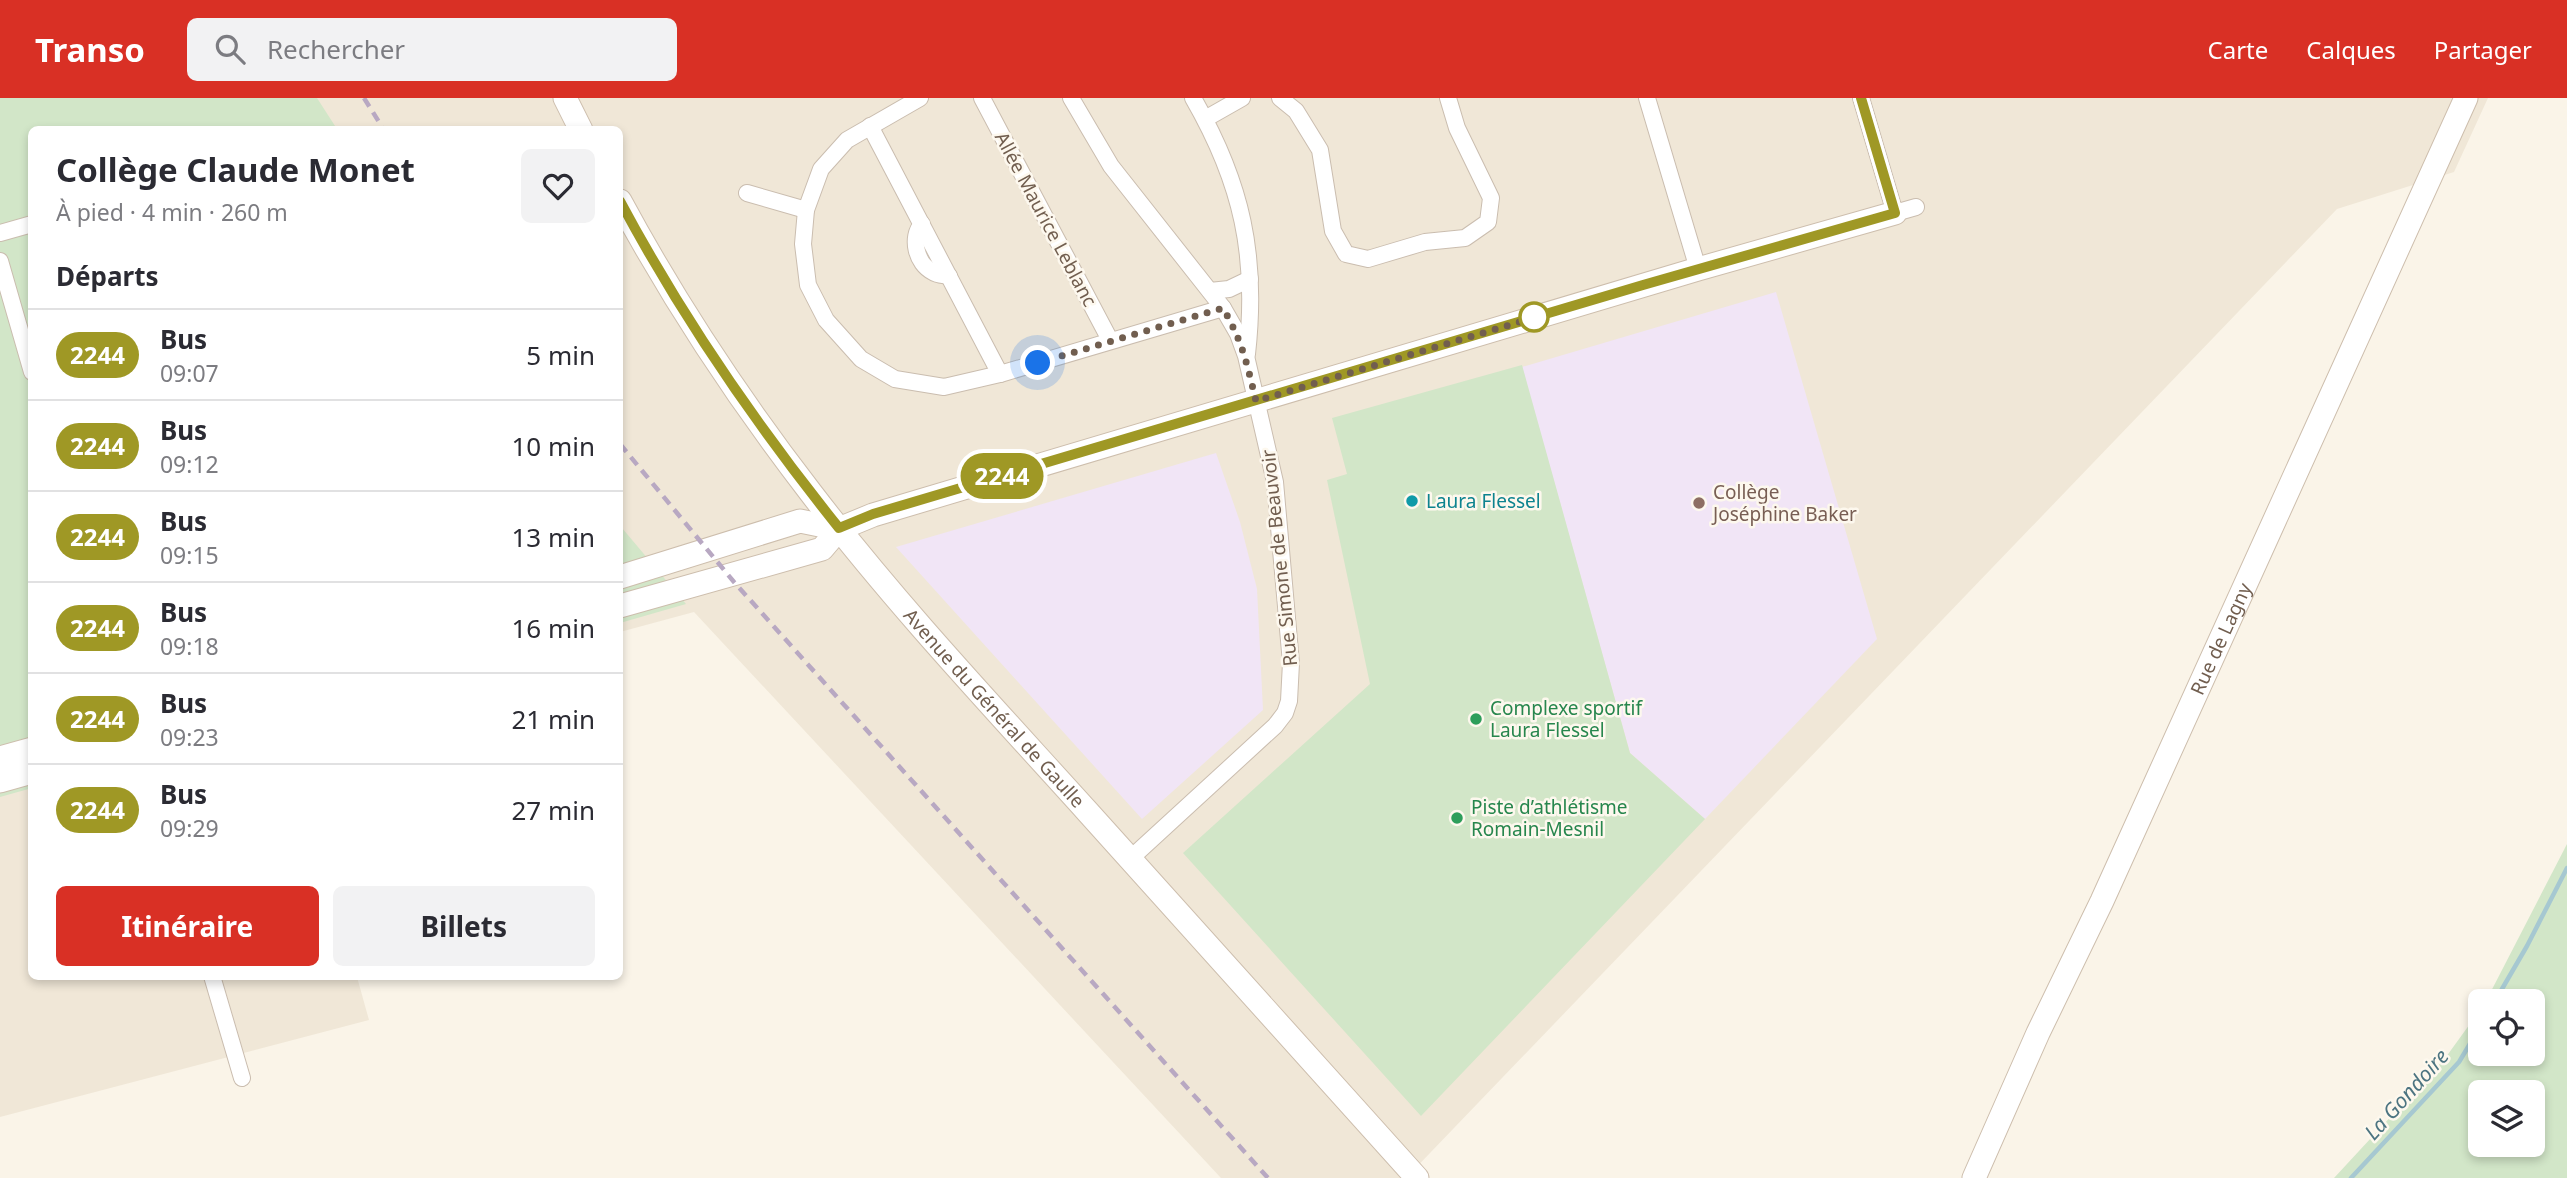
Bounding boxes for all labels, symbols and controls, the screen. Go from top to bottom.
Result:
search box [187,18,677,81]
text: Transo [35,27,145,72]
icon: search [211,30,249,68]
text: Rechercher [267,31,405,67]
text: Carte [2208,33,2268,66]
text: Calques [2306,33,2396,66]
text: Partager [2434,33,2532,66]
street label: Allée Maurice Leblanc [989,127,1103,311]
text: Collège Claude Monet [56,147,415,192]
button: heart [521,149,595,223]
text: À pied · 4 min · 260 m [56,196,288,228]
text: Départs [56,258,159,294]
unlabelled marker [1519,302,1549,332]
text: Bus [160,321,207,357]
text: 5 min [526,337,595,373]
text: 2244 [70,338,125,371]
your location [1020,345,1055,380]
text: 09:07 [160,357,219,389]
text: Bus [160,412,207,448]
text: 10 min [511,428,595,464]
text: 2244 [70,429,125,462]
text: 09:12 [160,448,219,480]
street label: Rue Simone de Beauvoir [1255,448,1303,668]
line badge: 2244 [953,453,1051,499]
text: 2244 [975,459,1029,492]
place label: Collège Joséphine Baker [1711,479,1857,527]
place label: Laura Flessel [1426,488,1541,514]
marker: Laura Flessel [1404,493,1420,509]
marker: Collège Joséphine Baker [1691,495,1707,511]
text: Bus [160,503,207,539]
text: 13 min [511,519,595,555]
text: 2244 [70,520,125,553]
text: 09:15 [160,539,219,571]
street label: Rue de Lagny [2184,578,2258,699]
text: Bus [160,594,207,630]
street label: Avenue du Général de Gaulle [898,603,1091,813]
text: 16 min [511,610,595,646]
text: 2244 [70,611,125,644]
text: 09:18 [160,630,219,662]
text: Bus [160,685,207,721]
place label: Complexe sportif Laura Flessel [1490,695,1643,743]
text: 21 min [511,701,595,737]
text: 2244 [70,702,125,735]
marker: Complexe sportif Laura Flessel [1468,711,1484,727]
text: 09:23 [160,721,219,753]
text: Bus [160,776,207,812]
text: 27 min [511,792,595,828]
text: 2244 [70,793,125,826]
place label: Piste d’athlétisme Romain-Mesnil [1471,794,1628,842]
marker: Piste d’athlétisme Romain-Mesnil [1449,810,1465,826]
text: 09:29 [160,812,219,844]
button: Itinéraire [56,886,319,966]
button: Billets [333,886,595,966]
map controls [2468,989,2545,1157]
button: locate [2468,989,2545,1066]
water label: La Gondoire [2358,1042,2454,1146]
button: layers [2468,1080,2545,1157]

